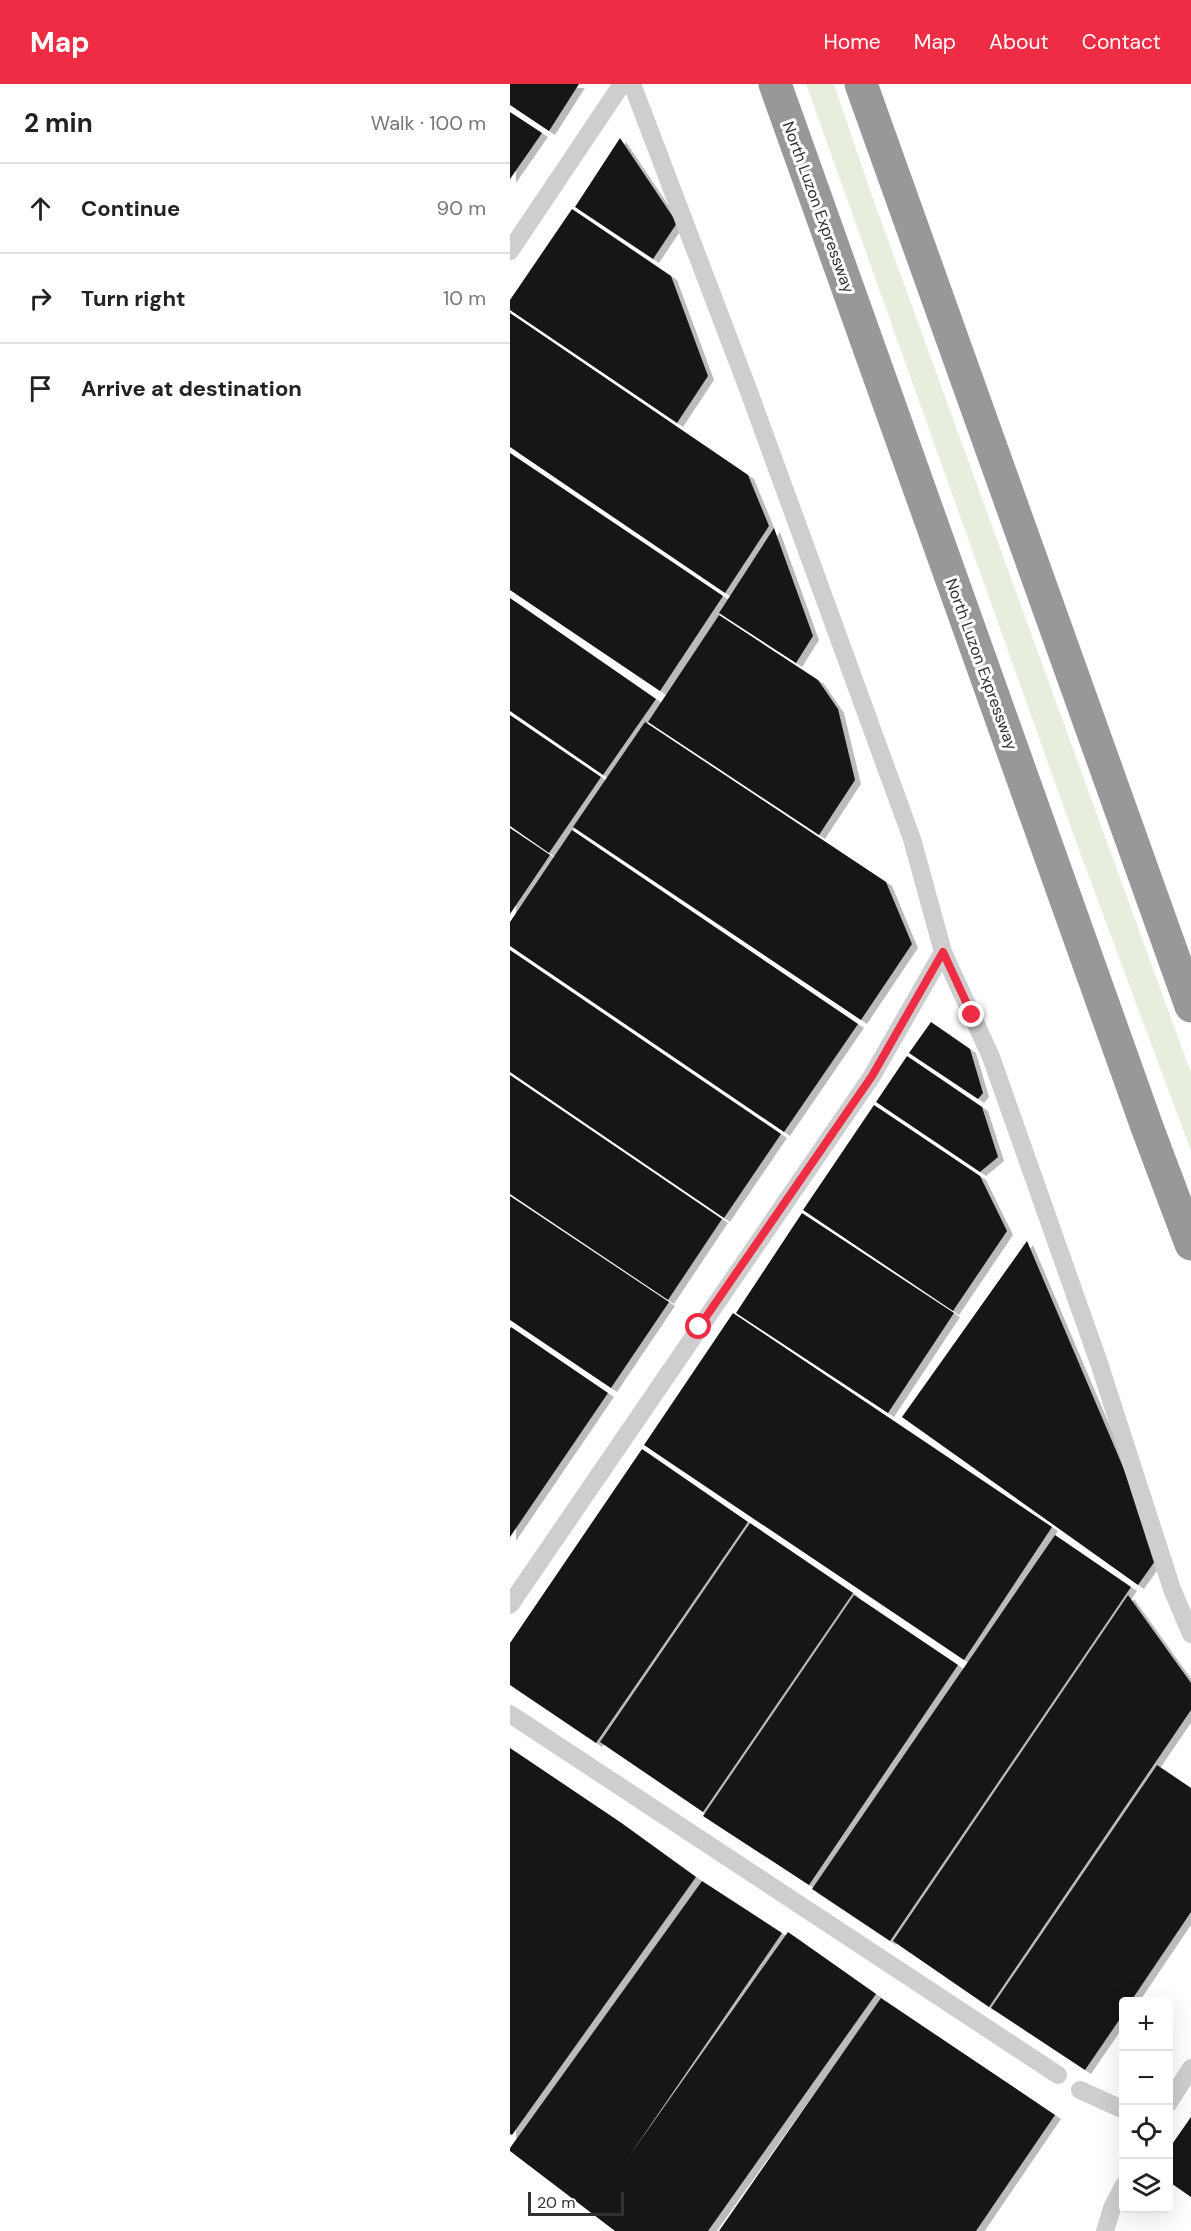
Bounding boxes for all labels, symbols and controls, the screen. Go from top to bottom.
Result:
text: Map [30,24,90,61]
text: Home [823,28,881,56]
text: Map [914,28,956,56]
text: About [989,28,1049,56]
text: Contact [1082,28,1161,56]
text: 2 min [24,106,93,140]
text: Walk · 100 m [371,110,486,136]
street label: North Luzon Expressway [778,119,859,296]
icon: ahead [24,192,57,225]
text: Continue [81,194,180,223]
text: 90 m [437,195,486,221]
icon: right [24,282,57,315]
text: Turn right [81,284,186,313]
text: 10 m [443,285,486,311]
icon: arrive [24,372,57,405]
text: Arrive at destination [81,374,302,403]
street label: North Luzon Expressway [941,576,1022,753]
route end [958,1001,984,1027]
route start [685,1313,711,1339]
map controls [1119,1997,1173,2213]
button: + [1119,1997,1173,2051]
button: − [1119,2051,1173,2105]
button: locate [1119,2105,1173,2159]
button: layers [1119,2159,1173,2213]
scale bar [528,2189,624,2216]
text: 20 m [537,2192,576,2213]

